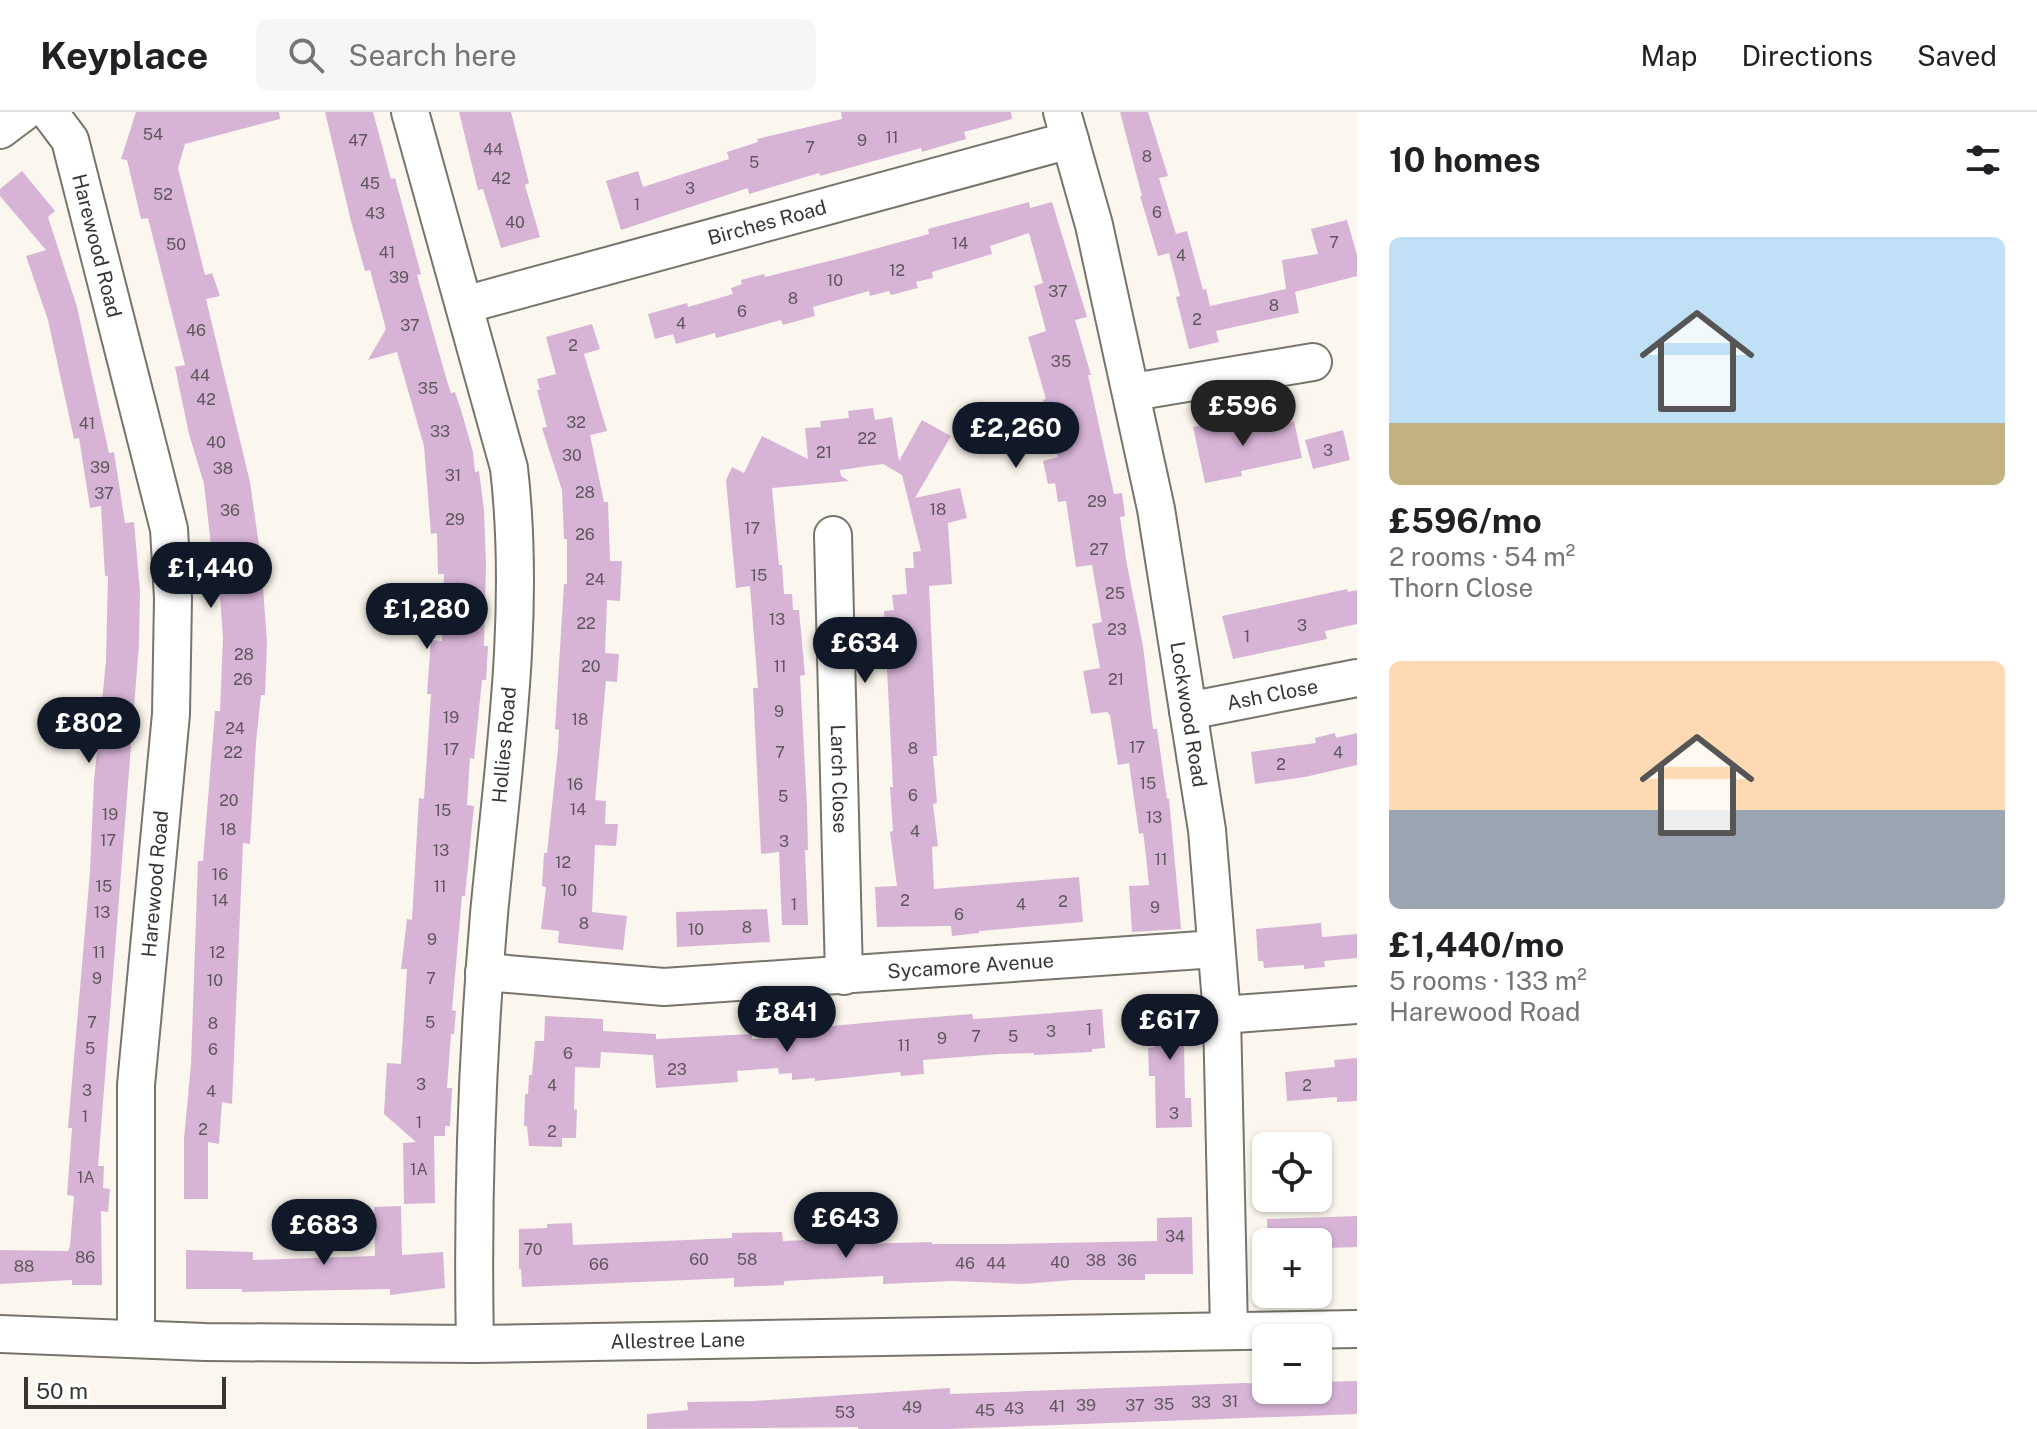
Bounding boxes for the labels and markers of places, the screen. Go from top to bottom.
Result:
pin: £596 [1196,380,1290,448]
pin: £2,260 [951,402,1081,470]
pin: £1,440 [146,542,276,610]
pin: £1,280 [362,583,492,651]
pin: £634 [818,617,912,685]
pin: £802 [42,697,136,765]
pin: £841 [740,986,834,1054]
pin: £617 [1123,994,1217,1062]
pin: £643 [799,1192,893,1260]
pin: £683 [277,1199,371,1267]

